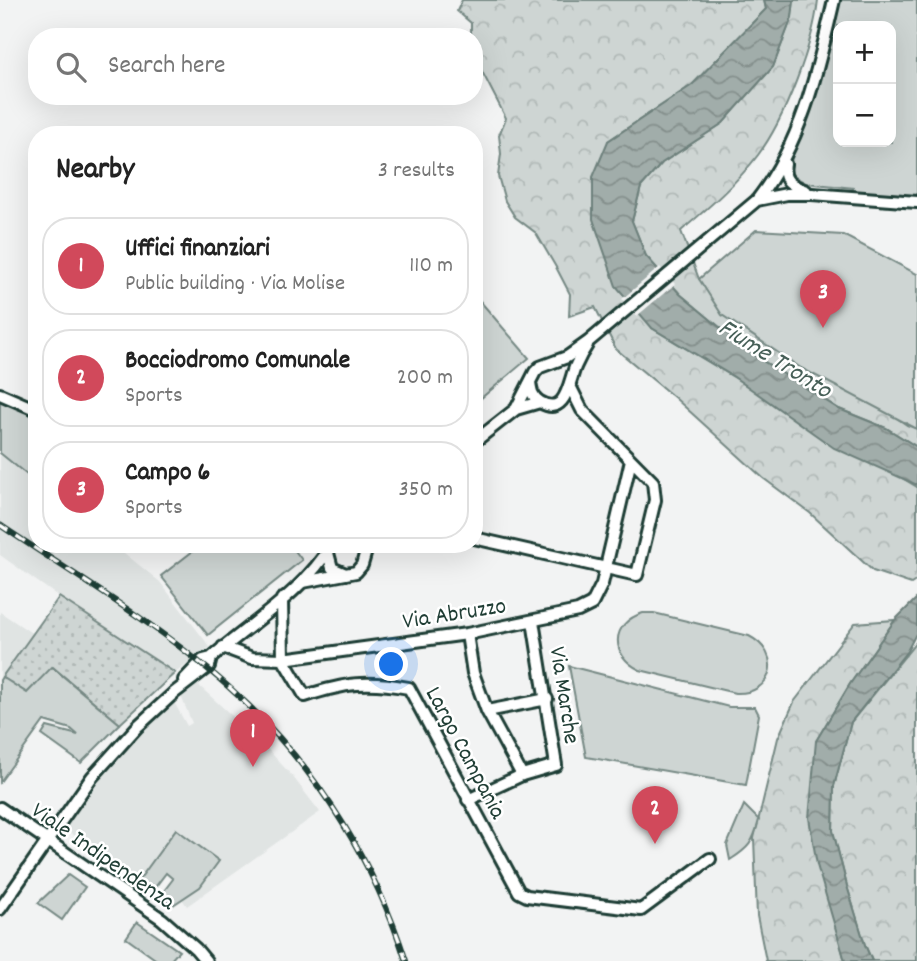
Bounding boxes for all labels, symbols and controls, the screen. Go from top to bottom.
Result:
map controls [833,21,896,147]
button: + [833,21,896,84]
search box [28,28,483,105]
icon: search [52,48,90,86]
text: Search here [108,48,226,85]
button: − [833,84,896,147]
text: Nearby [56,150,134,193]
text: 3 results [378,155,455,188]
text: Uffici finanziari [125,231,270,268]
text: 1 [78,250,84,283]
text: 110 m [409,250,453,283]
text: Public building · Via Molise [125,268,345,301]
pin: 3 [800,270,846,328]
water label: Fiume Tronto [710,310,839,410]
text: Bocciodromo Comunale [125,343,350,380]
text: 2 [76,362,86,395]
text: 200 m [397,362,453,395]
text: Sports [125,380,183,413]
text: Campo 6 [125,455,210,492]
text: 3 [76,474,86,507]
text: 350 m [399,474,453,507]
text: Sports [125,492,183,525]
street label: Via Abruzzo [400,590,509,640]
street label: Via Marche [539,644,588,747]
your location [374,647,408,681]
street label: Largo Campania [415,681,514,826]
pin: 1 [230,709,276,767]
pin: 2 [632,786,678,844]
street label: Viale Indipendenza [23,795,182,920]

